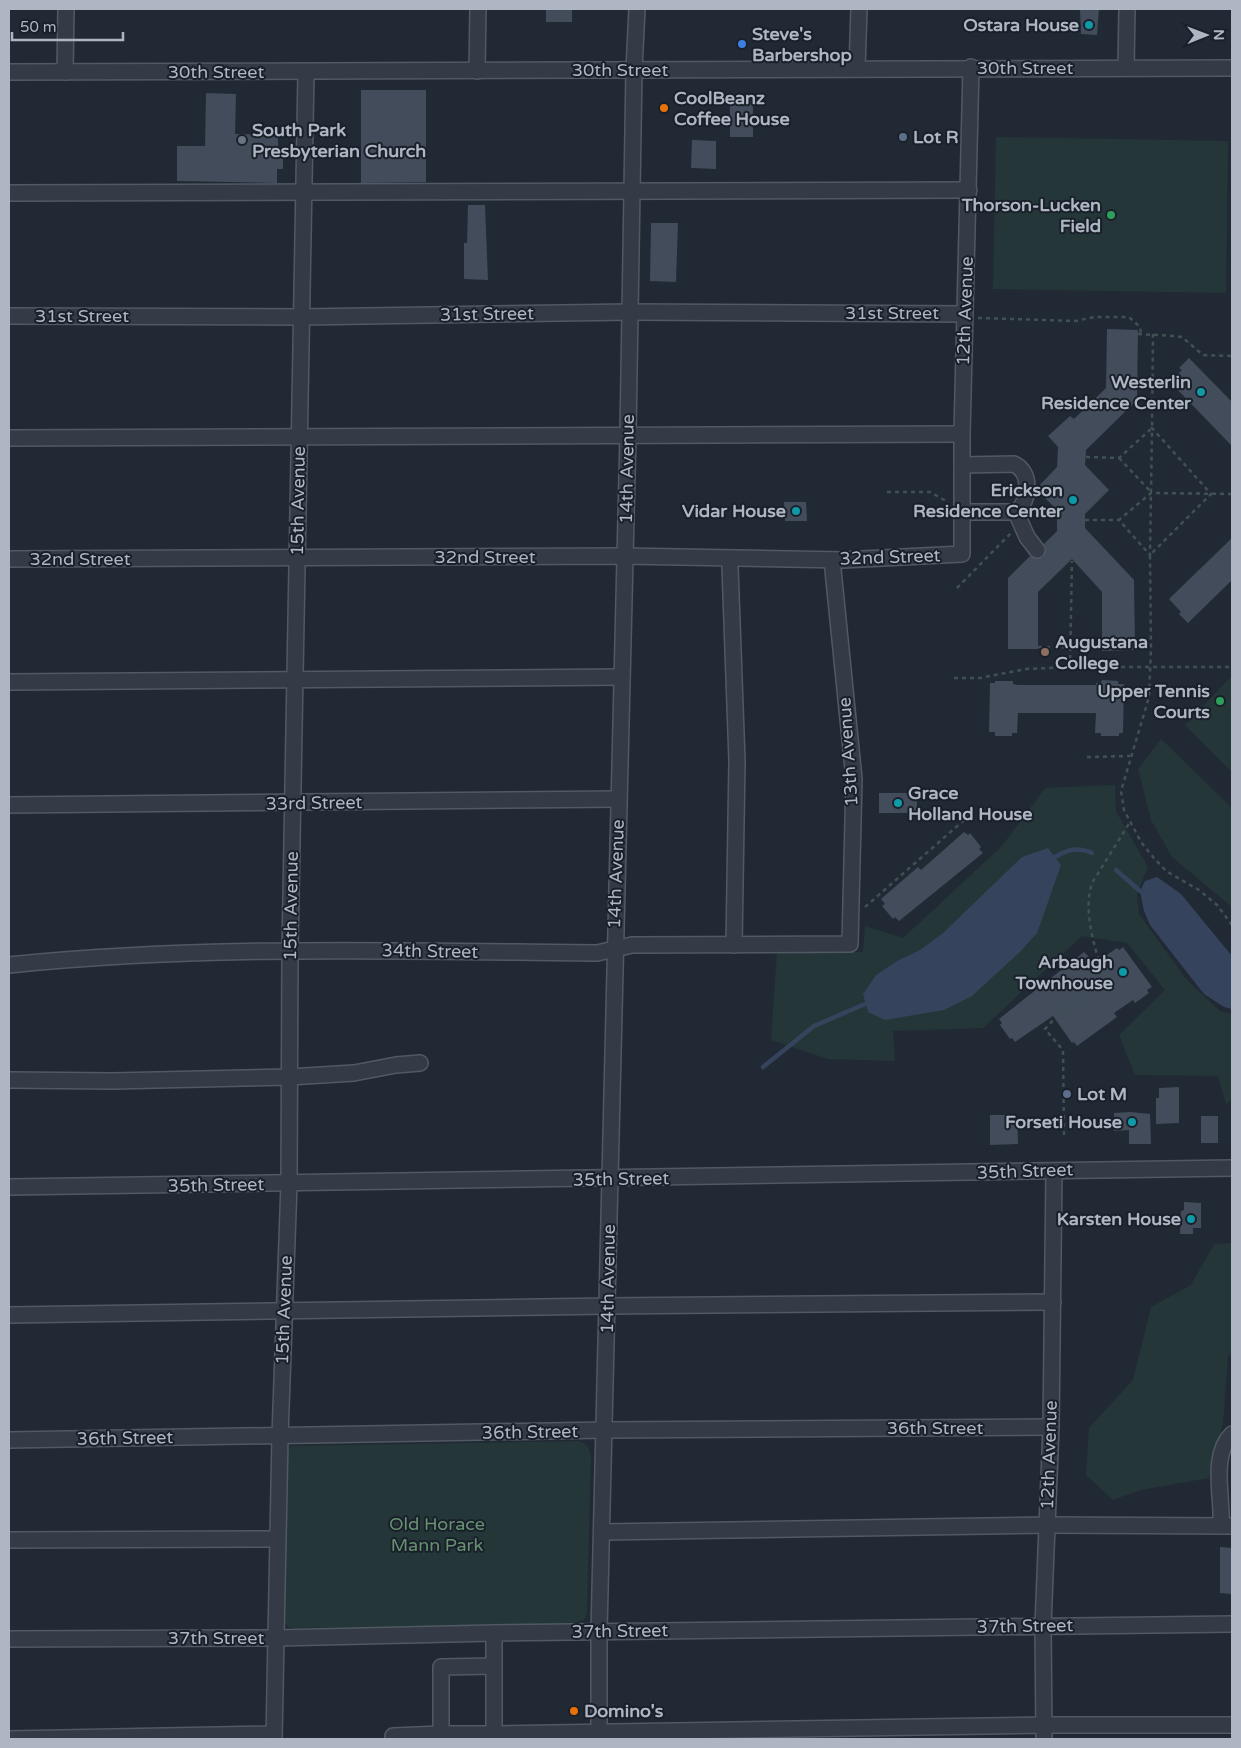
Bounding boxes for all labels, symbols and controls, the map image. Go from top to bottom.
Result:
scale bar [12,10,124,42]
north arrow [1181,10,1231,60]
place label: Ostara House [963,14,1079,36]
text: 50 m [20,18,57,36]
marker: Ostara House [1083,19,1095,31]
place label: Steve's Barbershop [752,23,852,66]
text: N [1210,29,1227,41]
marker: Steve's Barbershop [736,38,748,50]
street label: 30th Street [977,57,1073,79]
street label: 30th Street [572,59,668,81]
street label: 30th Street [168,61,264,83]
place label: CoolBeanz Coffee House [674,87,790,130]
marker: CoolBeanz Coffee House [658,102,670,114]
place label: South Park Presbyterian Church [252,119,426,162]
place label: Lot R [913,126,959,148]
marker: Lot R [897,131,909,143]
marker: South Park Presbyterian Church [236,134,248,146]
place label: Thorson-Lucken Field [961,194,1101,237]
marker: Thorson-Lucken Field [1105,209,1117,221]
street label: 12th Avenue [952,256,978,366]
street label: 31st Street [440,302,534,326]
street label: 31st Street [845,302,939,324]
street label: 31st Street [35,305,129,327]
place label: Westerlin Residence Center [1041,371,1192,414]
marker: Westerlin Residence Center [1195,386,1207,398]
street label: 14th Avenue [615,414,639,524]
street label: 15th Avenue [286,446,310,556]
place label: Erickson Residence Center [913,479,1064,522]
marker: Erickson Residence Center [1067,494,1079,506]
place label: Vidar House [682,500,786,522]
marker: Vidar House [790,505,802,517]
street label: 32nd Street [839,544,941,570]
street label: 32nd Street [434,546,536,568]
street label: 32nd Street [29,548,131,570]
place label: Augustana College [1055,631,1148,674]
marker: Augustana College [1039,646,1051,658]
place label: Upper Tennis Courts [1097,680,1210,723]
marker: Upper Tennis Courts [1214,695,1226,707]
street label: 13th Avenue [833,697,863,807]
place label: Grace Holland House [908,782,1032,825]
street label: 33rd Street [265,791,363,815]
marker: Grace Holland House [892,797,904,809]
street label: 14th Avenue [603,819,629,929]
street label: 15th Avenue [279,851,303,961]
street label: 34th Street [382,939,479,963]
place label: Arbaugh Townhouse [1014,951,1113,994]
marker: Arbaugh Townhouse [1117,966,1129,978]
place label: Lot M [1077,1083,1127,1105]
marker: Lot M [1061,1088,1073,1100]
place label: Forseti House [1005,1111,1122,1133]
marker: Forseti House [1126,1116,1138,1128]
street label: 35th Street [976,1158,1074,1184]
street label: 35th Street [573,1167,670,1191]
street label: 35th Street [168,1173,265,1197]
place label: Karsten House [1057,1208,1181,1230]
marker: Karsten House [1185,1213,1197,1225]
street label: 14th Avenue [596,1224,620,1334]
street label: 15th Avenue [271,1255,297,1365]
street label: 12th Avenue [1036,1400,1062,1510]
street label: 36th Street [887,1417,983,1439]
street label: 36th Street [482,1420,579,1444]
street label: 36th Street [77,1426,174,1450]
park label: Old Horace Mann Park [389,1513,485,1556]
street label: 37th Street [977,1614,1074,1638]
street label: 37th Street [572,1619,669,1643]
street label: 37th Street [168,1627,264,1649]
place label: Domino's [584,1700,664,1722]
marker: Domino's [568,1705,580,1717]

